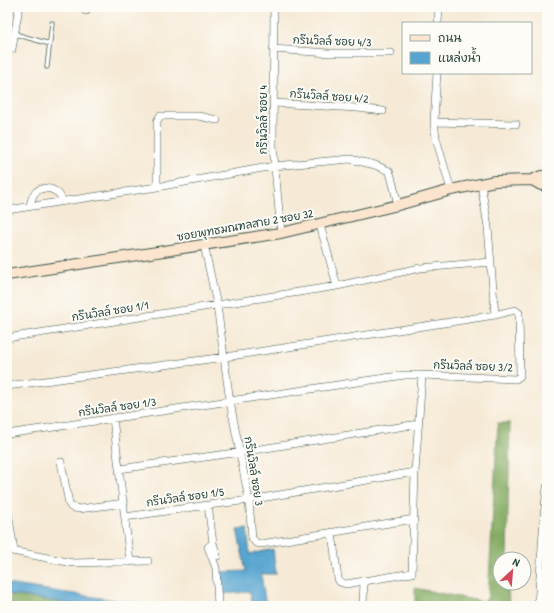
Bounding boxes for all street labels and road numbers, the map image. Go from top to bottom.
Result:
street label: กรีนวิลล์ ซอย 4/3 [292,32,372,49]
street label: กรีนวิลล์ ซอย 4 [255,85,270,155]
street label: กรีนวิลล์ ซอย 4/2 [289,85,369,106]
street label: ซอยพุทธมณฑลสาย 2 ซอย 32 [176,206,314,246]
street label: กรีนวิลล์ ซอย 1/1 [70,297,149,324]
street label: กรีนวิลล์ ซอย 3/2 [433,357,513,374]
street label: กรีนวิลล์ ซอย 1/3 [77,394,157,419]
street label: กรีนวิลล์ ซอย 3 [242,435,267,507]
street label: กรีนวิลล์ ซอย 1/5 [145,484,225,509]

